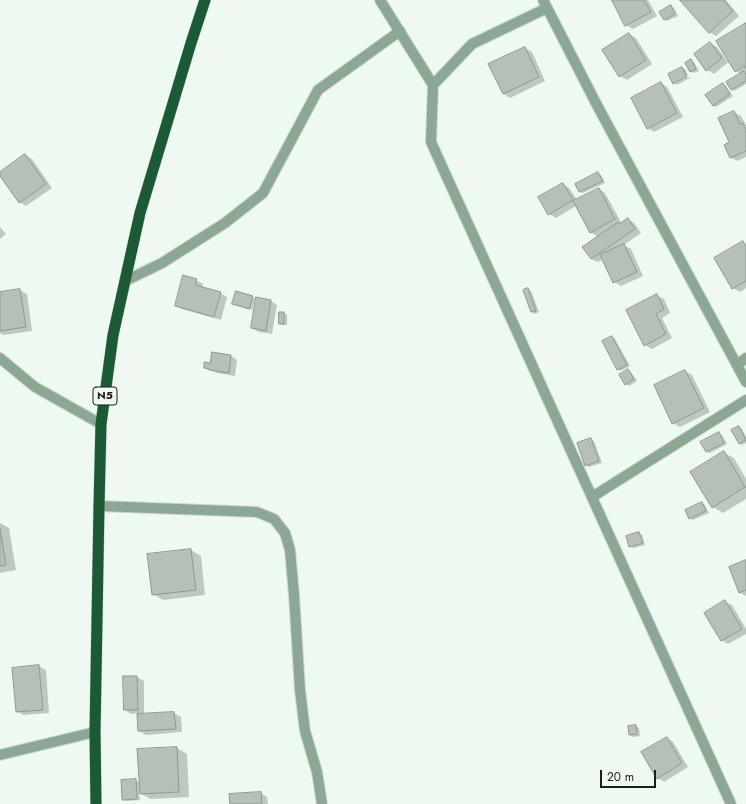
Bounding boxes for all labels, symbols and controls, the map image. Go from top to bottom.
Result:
road number: N5 [93,387,117,405]
scale bar [602,762,658,788]
text: 20 m [607,768,634,786]

